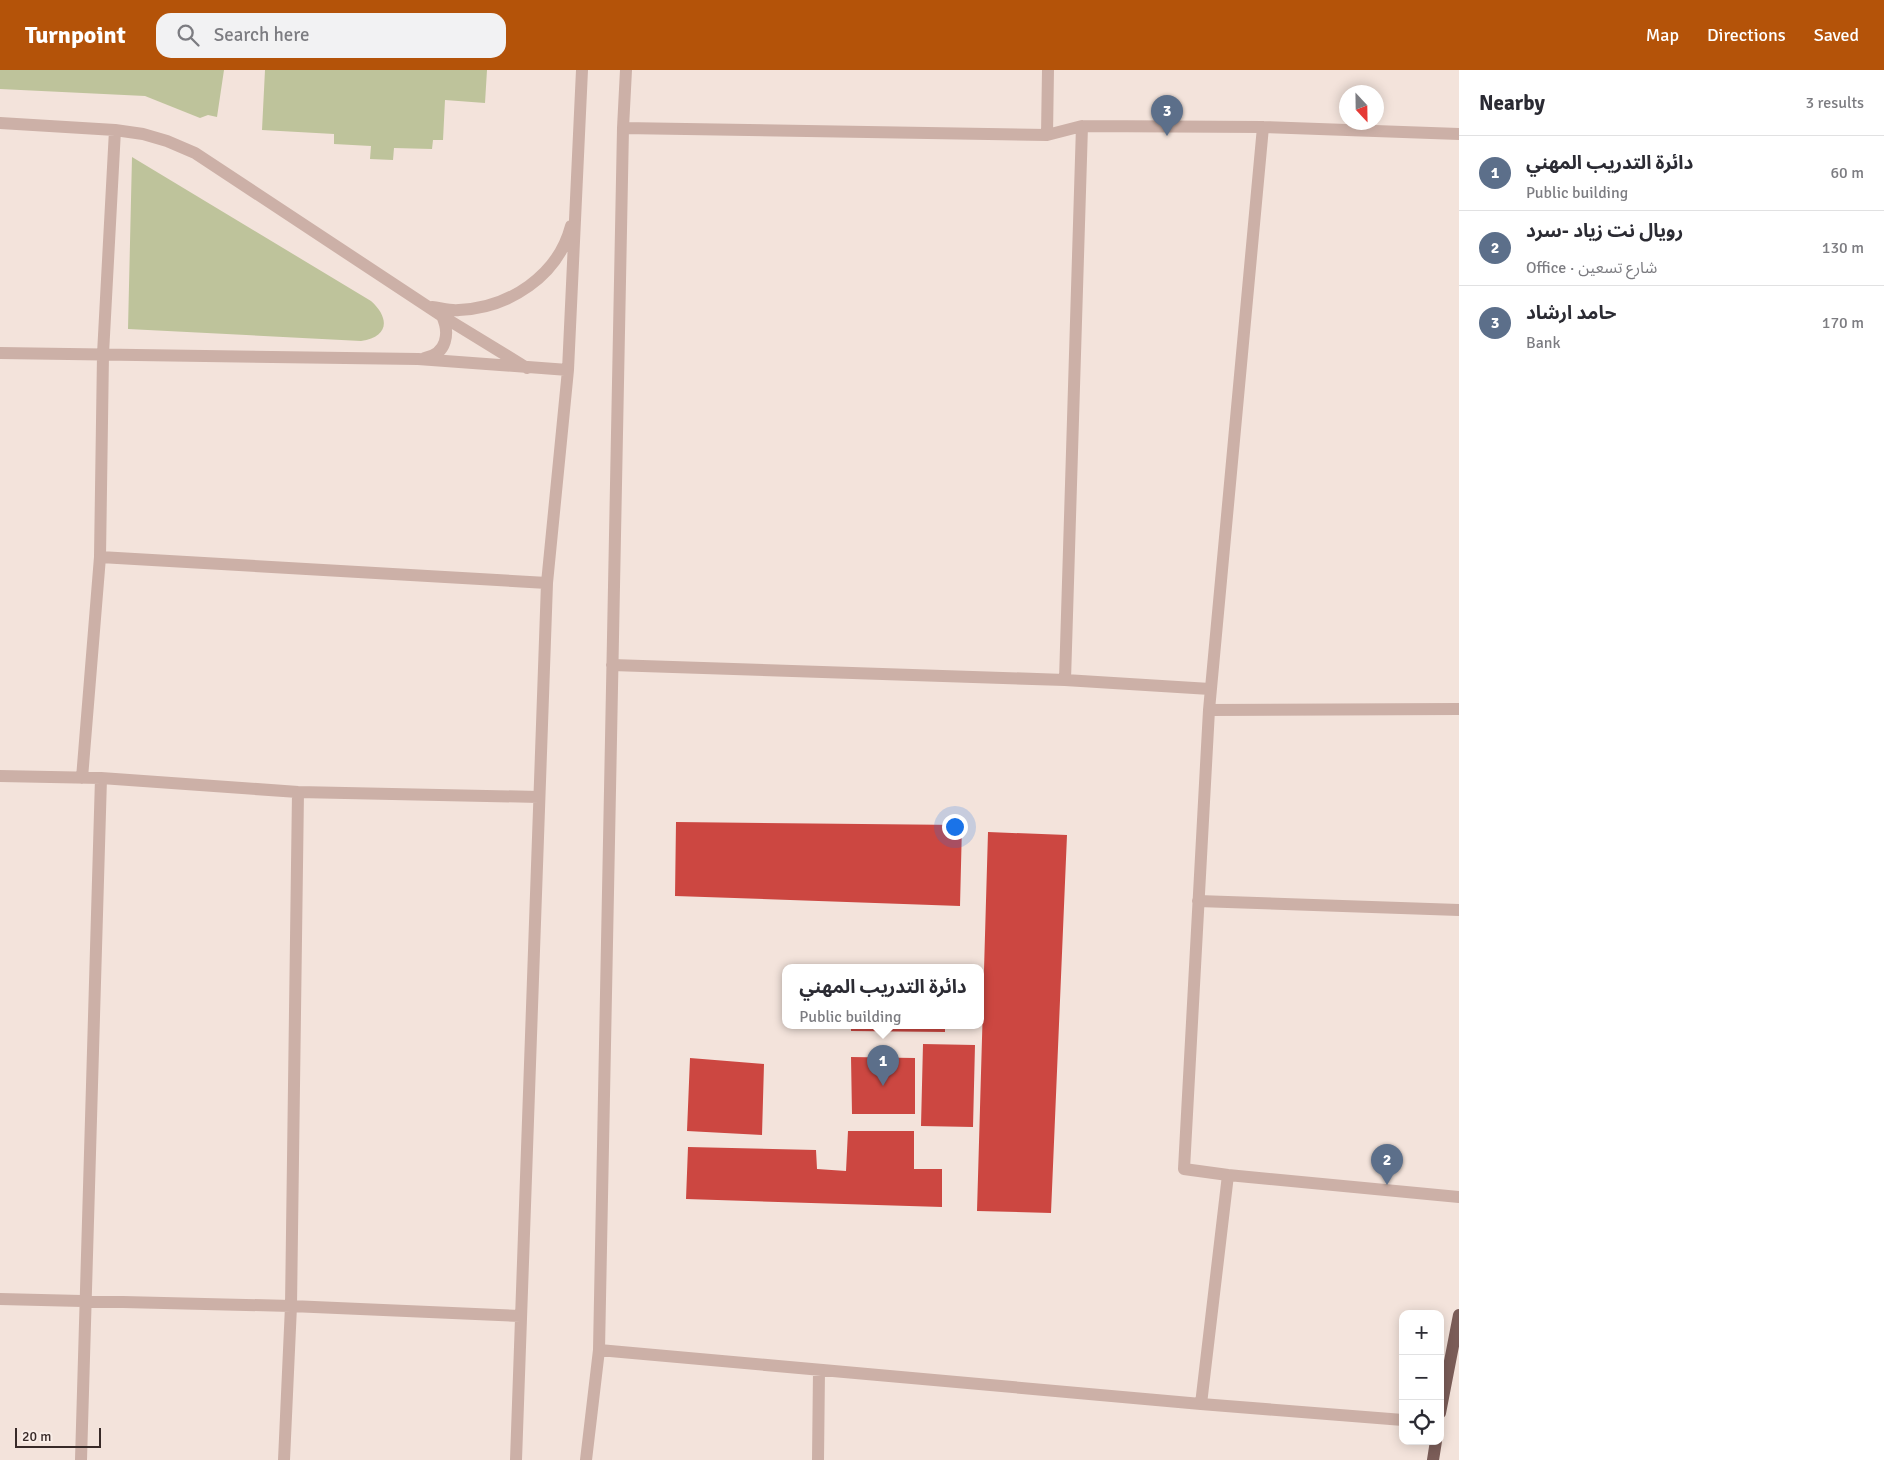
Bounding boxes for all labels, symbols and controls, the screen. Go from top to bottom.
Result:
search box [156,13,506,58]
text: Turnpoint [25,20,126,50]
icon: search [174,21,202,49]
text: Search here [214,23,309,47]
text: Map [1646,24,1679,46]
text: Directions [1707,24,1786,46]
text: Saved [1814,24,1859,46]
north arrow [1339,85,1384,130]
text: Nearby [1479,90,1545,116]
text: 3 results [1805,93,1864,113]
pin: 3 [1151,95,1183,136]
text: دائرة التدريب المهني [1526,151,1693,175]
text: 1 [1491,163,1499,183]
text: 60 m [1830,163,1864,183]
text: Public building [1526,183,1628,203]
text: رويال نت زياد -سرد [1526,219,1683,243]
text: 2 [1491,238,1499,258]
text: 130 m [1822,238,1864,258]
text: Office · شارع تسعين [1526,258,1657,278]
text: حامد ارشاد [1526,301,1616,325]
text: 3 [1491,313,1499,333]
text: 170 m [1822,313,1864,333]
text: Bank [1526,333,1561,353]
your location [942,814,968,840]
popup [782,964,984,1029]
text: دائرة التدريب المهني [799,975,967,999]
text: Public building [799,1007,901,1027]
pin: 1 [867,1045,899,1086]
pin: 2 [1371,1144,1403,1185]
map controls [1399,1310,1444,1445]
button: + [1399,1310,1444,1355]
button: − [1399,1355,1444,1400]
button: locate [1399,1400,1444,1445]
scale bar [15,1425,101,1448]
text: 20 m [22,1428,51,1445]

